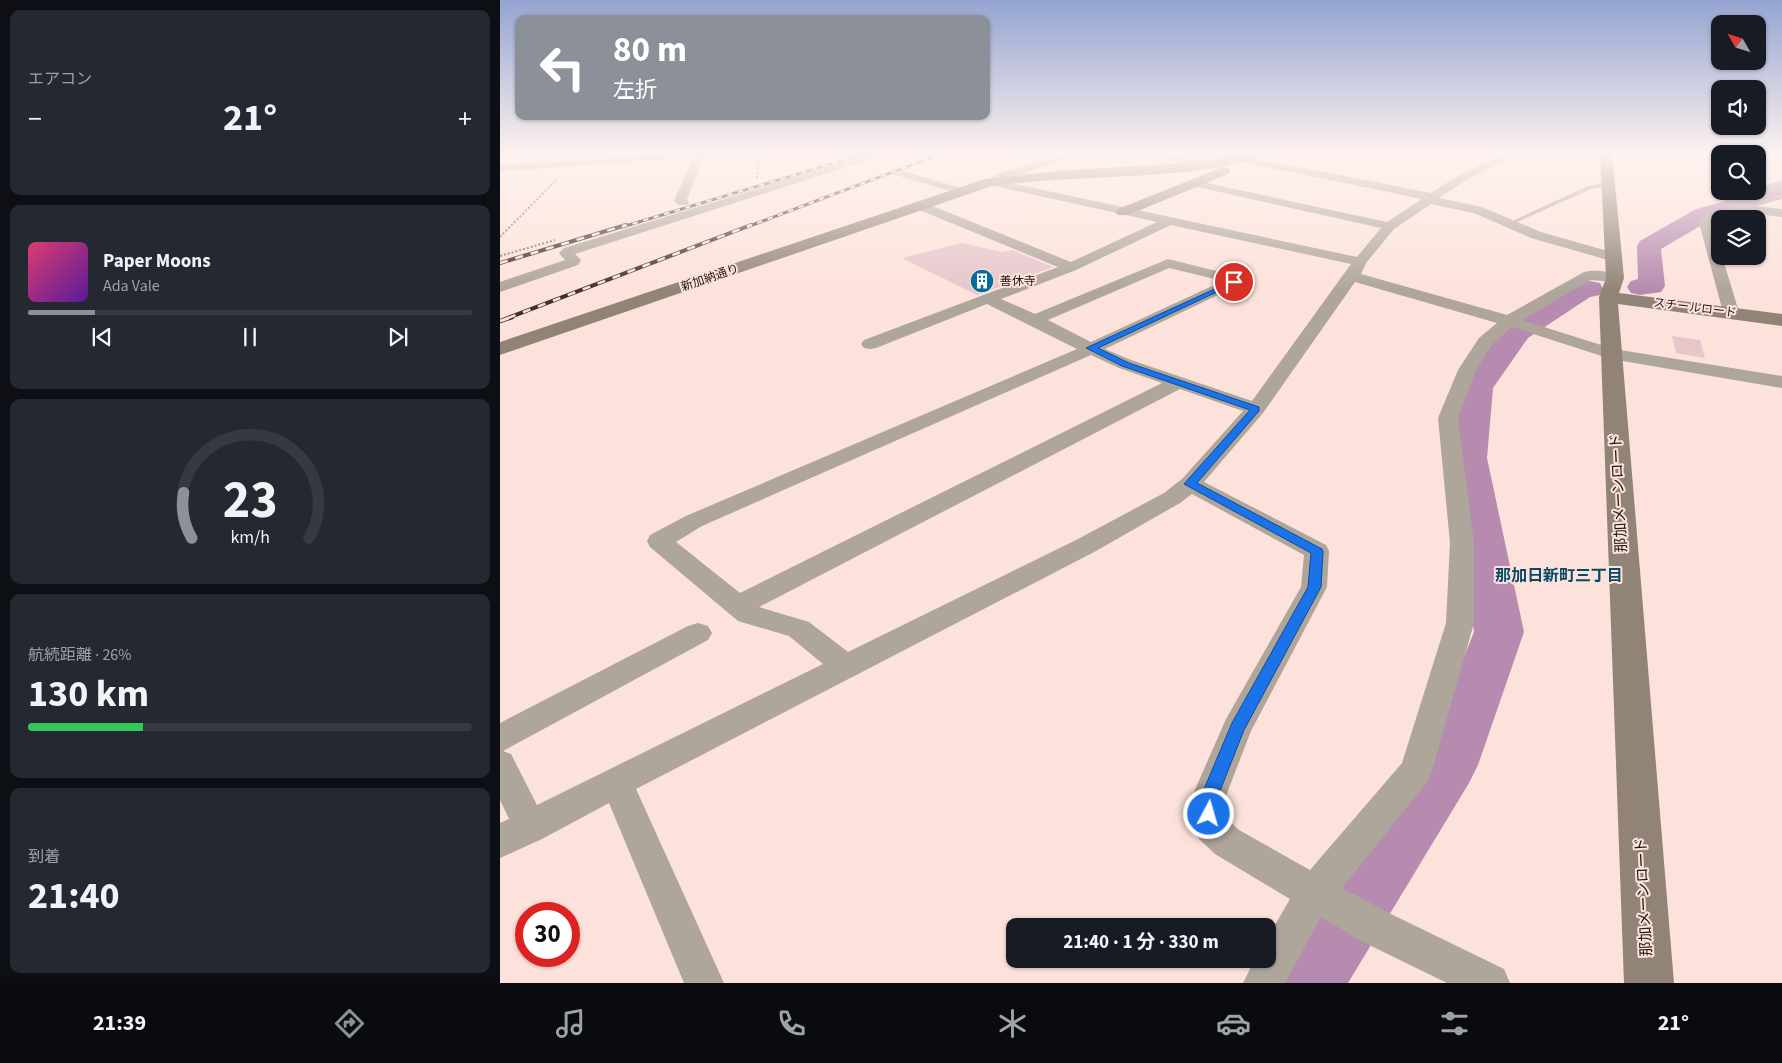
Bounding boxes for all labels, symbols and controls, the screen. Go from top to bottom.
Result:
north arrow [1711,15,1766,70]
map controls [1711,15,1766,265]
text: 80 m [613,25,687,75]
icon: left [530,35,595,100]
text: エアコン [28,68,92,90]
text: 左折 [613,74,657,106]
button: sound [1711,80,1766,135]
text: 21° [223,91,277,145]
text: − [28,99,42,139]
text: + [458,99,472,139]
button: search [1711,145,1766,200]
button: layers [1711,210,1766,265]
text: Paper Moons [103,248,211,275]
street label: 新加納通り [679,260,741,296]
pin [1213,261,1255,303]
building icon: 善休寺 [969,268,995,294]
icon: arrive [1220,268,1248,296]
place label: 善休寺 [1000,273,1036,290]
text: Ada Vale [103,275,160,297]
street label: スチールロード [1652,294,1738,322]
icon: previous [88,323,116,351]
icon: pause [236,323,264,351]
icon: next [384,323,412,351]
street label: 那加メーンロード [1605,433,1633,553]
text: 23 [223,464,277,538]
text: km/h [230,525,270,550]
district label: 那加日新町三丁目 [1495,565,1623,587]
text: 航続距離 · 26% [28,644,131,666]
text: 130 km [28,667,149,721]
position arrow [1182,787,1234,839]
street label: 那加メーンロード [1630,837,1658,957]
text: 到着 [28,846,60,868]
text: 21:40 [28,869,120,923]
speed limit sign: 30 [515,902,580,967]
text: 21:40 · 1 分 · 330 m [1063,929,1219,956]
icon: directions [332,1006,367,1041]
icon: music [553,1006,588,1041]
icon: phone [774,1006,809,1041]
icon: climate [995,1006,1030,1041]
icon: car [1216,1006,1251,1041]
icon: filters [1437,1006,1472,1041]
text: 21:39 [93,1007,146,1039]
text: 21° [1658,1007,1689,1039]

